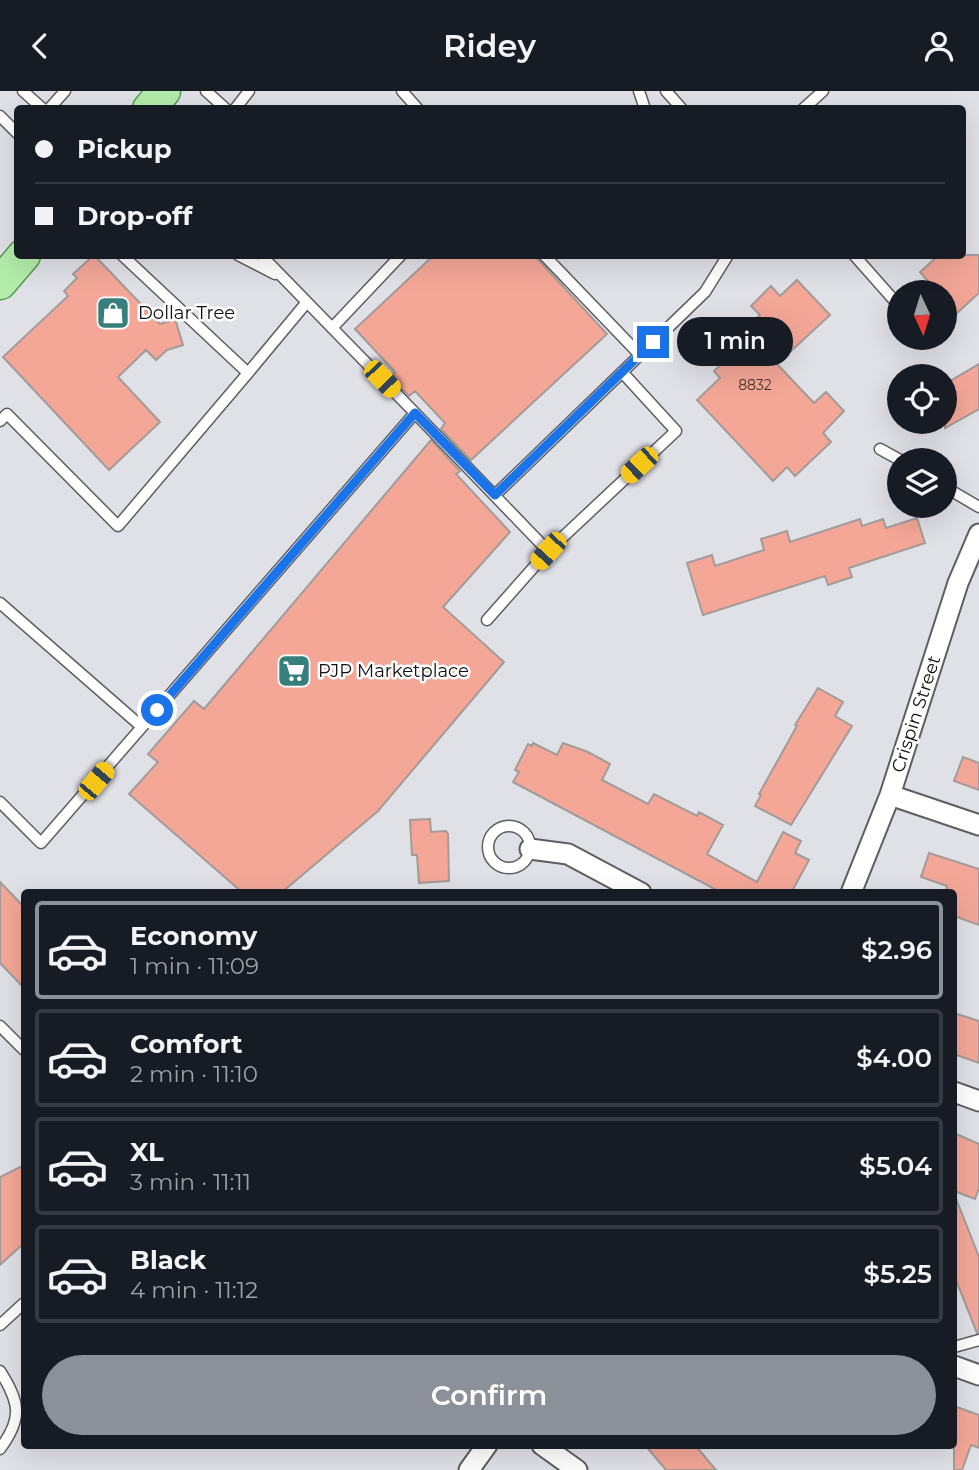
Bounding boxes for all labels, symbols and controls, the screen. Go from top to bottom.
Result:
text: Ridey [443,26,536,65]
icon: back [21,27,59,65]
icon: person [920,27,958,65]
text: Pickup [77,133,172,165]
text: Drop-off [77,200,192,232]
north arrow [887,280,957,350]
map controls [887,280,957,518]
shop icon: Dollar Tree [94,294,132,332]
place label: Dollar Tree [138,302,235,324]
callout: 1 min [678,317,793,367]
route end [637,326,669,358]
text: 1 min [704,327,766,355]
car [360,357,405,401]
button: locate [887,364,957,434]
house number: 8832 [738,376,772,394]
car [617,443,662,487]
button: layers [887,448,957,518]
car [527,528,570,574]
supermarket icon: PJP Marketplace [275,652,313,690]
street label: Crispin Street [887,653,945,775]
place label: PJP Marketplace [318,660,469,682]
route start [141,694,173,726]
car [75,758,118,804]
icon: car [46,919,109,982]
text: Economy [130,920,257,952]
text: $2.96 [861,934,932,966]
text: 1 min · 11:09 [130,952,259,980]
icon: car [46,1027,109,1090]
text: Comfort [130,1028,242,1060]
text: $4.00 [856,1042,932,1074]
text: 2 min · 11:10 [130,1060,258,1088]
icon: car [46,1135,109,1198]
text: XL [130,1136,164,1168]
text: $5.04 [859,1150,932,1182]
text: 3 min · 11:11 [130,1168,251,1196]
icon: car [46,1243,109,1306]
text: Black [130,1244,206,1276]
text: $5.25 [864,1258,932,1290]
text: 4 min · 11:12 [130,1276,258,1304]
button: Confirm [42,1355,936,1435]

